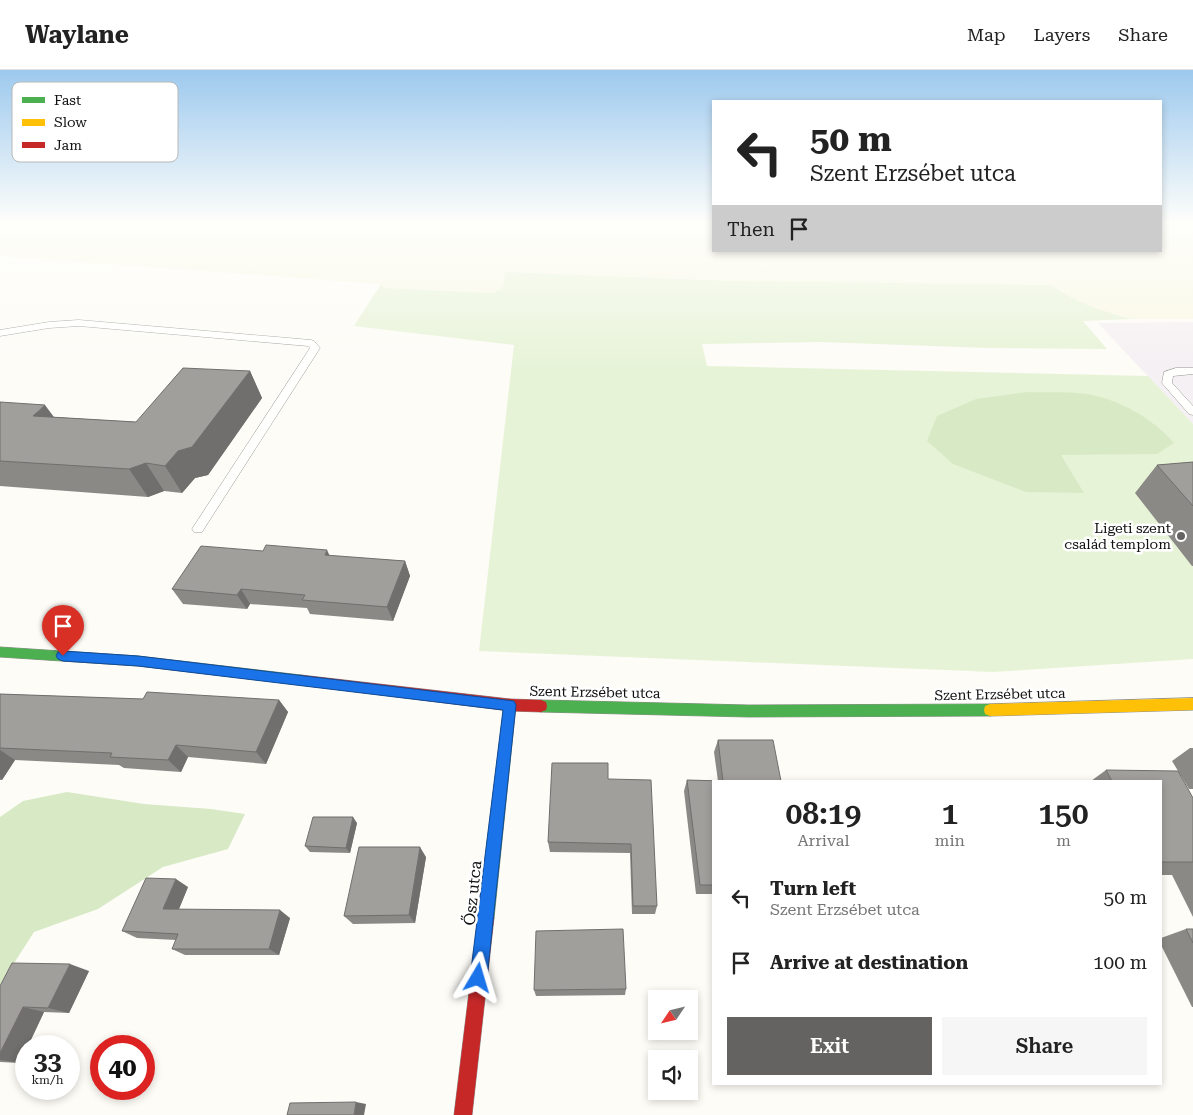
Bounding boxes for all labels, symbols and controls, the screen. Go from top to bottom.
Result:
text: Waylane [25,21,129,49]
text: Map [967,24,1006,45]
text: Layers [1034,24,1090,45]
text: Share [1118,24,1168,45]
legend [12,82,178,162]
text: Fast [54,92,81,108]
text: Slow [54,114,87,130]
text: 50 m [810,119,892,160]
icon: left [727,120,792,185]
text: Jam [54,137,82,153]
text: Szent Erzsébet utca [810,161,1016,186]
icon: arrive [785,215,813,243]
text: Then [727,218,775,241]
place label: Ligeti szent család templom [1064,520,1171,552]
marker: Ligeti szent család templom [1175,530,1187,542]
pin [42,605,84,656]
icon: arrive [49,612,77,640]
street label: Szent Erzsébet utca [529,683,661,701]
street label: Szent Erzsébet utca [934,685,1066,703]
text: 08:19 [785,796,861,831]
text: 1 [941,796,958,831]
text: 150 [1038,796,1089,831]
text: Arrival [797,831,849,850]
text: min [935,831,965,850]
text: m [1056,831,1071,850]
street label: Ősz utca [460,859,485,926]
text: Turn left [770,877,856,900]
icon: left [727,884,755,912]
text: 50 m [1104,886,1147,909]
text: Szent Erzsébet utca [770,900,920,919]
icon: arrive [727,949,755,977]
position arrow [451,951,503,1003]
text: Arrive at destination [770,951,968,974]
text: 100 m [1093,951,1147,974]
north arrow [648,990,698,1040]
map controls [648,990,698,1100]
button: Exit [727,1017,932,1075]
button: Share [942,1017,1147,1075]
speed limit sign: 40 [90,1035,155,1100]
text: 33 [33,1047,62,1076]
button: sound [648,1050,698,1100]
text: km/h [31,1073,64,1087]

